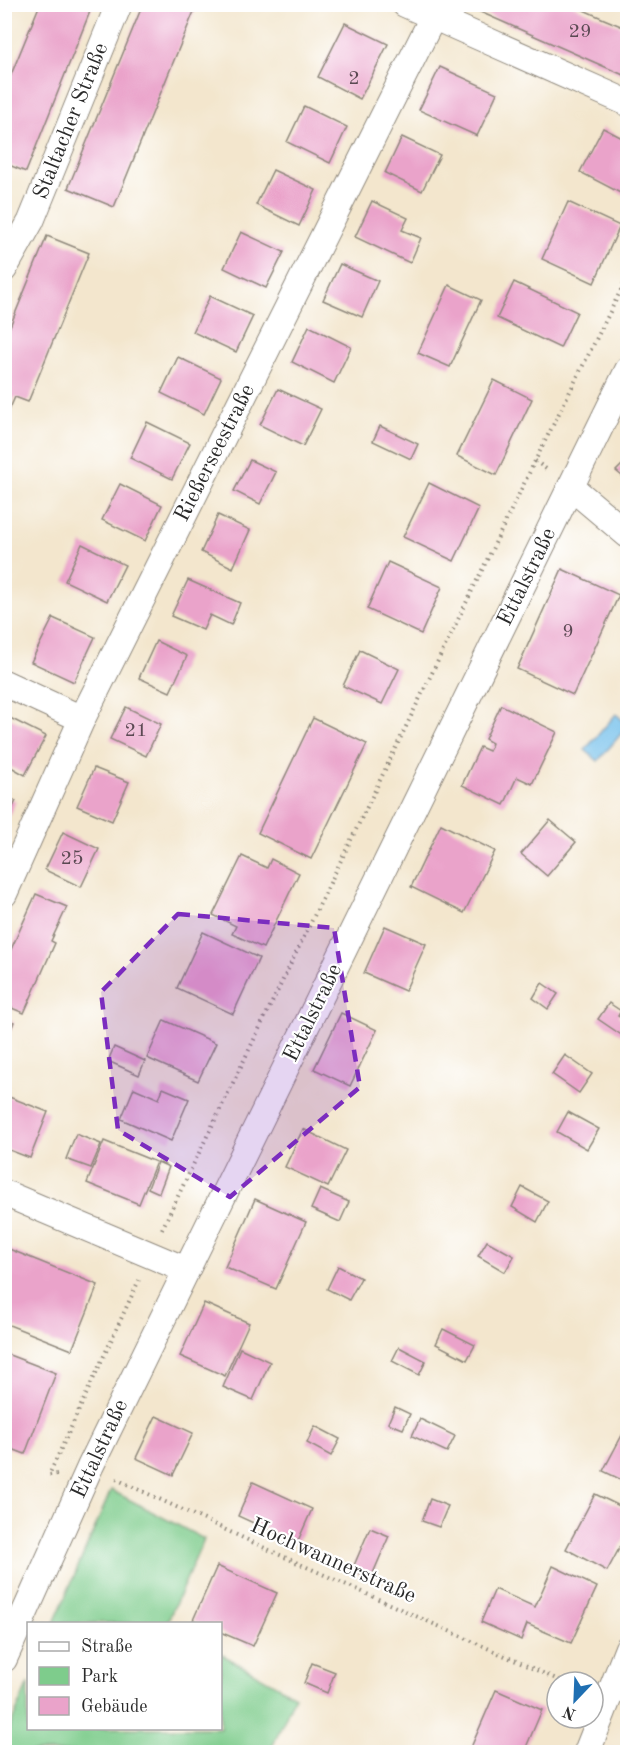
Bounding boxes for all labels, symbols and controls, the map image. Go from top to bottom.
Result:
house number: 29 [568,22,592,42]
street label: Staltacher Straße [30,40,112,202]
house number: 2 [348,69,360,89]
street label: Rießerseestraße [171,381,259,525]
street label: Ettalstraße [494,524,560,630]
house number: 9 [562,622,574,642]
house number: 21 [124,721,148,741]
house number: 25 [60,849,84,869]
street label: Ettalstraße [280,960,346,1066]
street label: Ettalstraße [68,1396,132,1502]
street label: Hochwannerstraße [247,1515,419,1607]
legend [27,1622,222,1730]
text: Straße [81,1638,132,1656]
text: Park [81,1668,118,1686]
north arrow [545,1670,605,1730]
text: Gebäude [81,1698,148,1716]
text: N [560,1702,579,1722]

